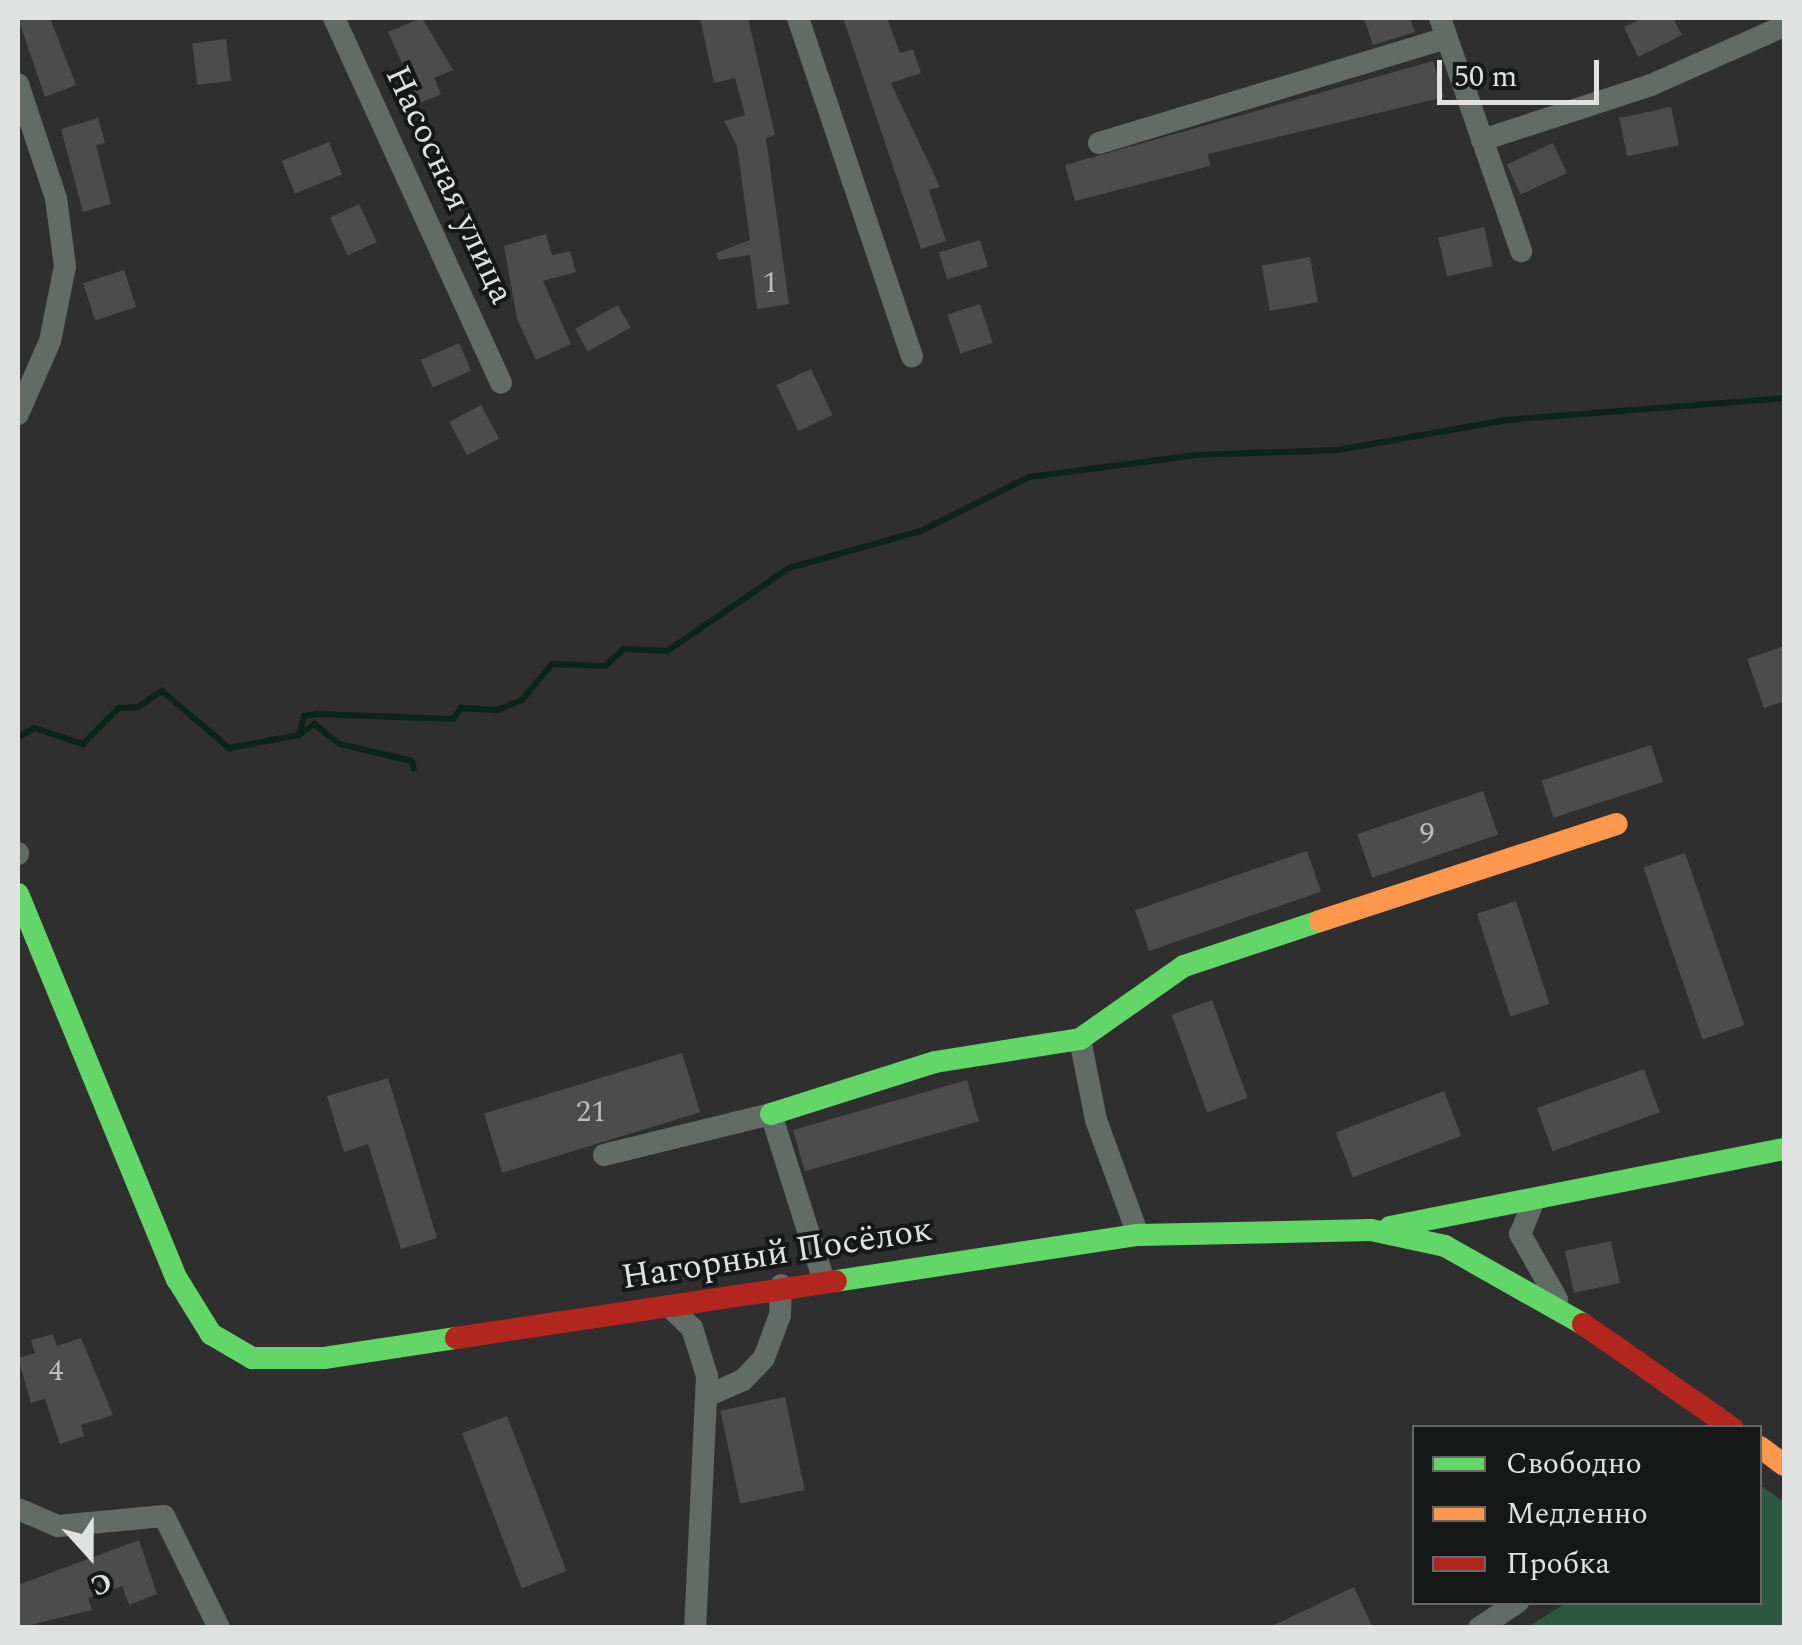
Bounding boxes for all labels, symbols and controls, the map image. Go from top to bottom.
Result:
scale bar [1442,40,1604,102]
text: 50 m [1454,54,1517,100]
street label: Насосная улица [376,59,522,311]
house number: 1 [763,265,777,301]
house number: 9 [1420,816,1434,852]
house number: 21 [576,1094,606,1130]
street label: Нагорный Посёлок [619,1209,935,1299]
house number: 4 [49,1353,63,1389]
legend [1412,1425,1762,1605]
text: Свободно [1506,1441,1642,1487]
text: Медленно [1506,1491,1648,1537]
north arrow [40,1505,140,1605]
text: Пробка [1506,1541,1610,1587]
text: С [84,1560,118,1607]

